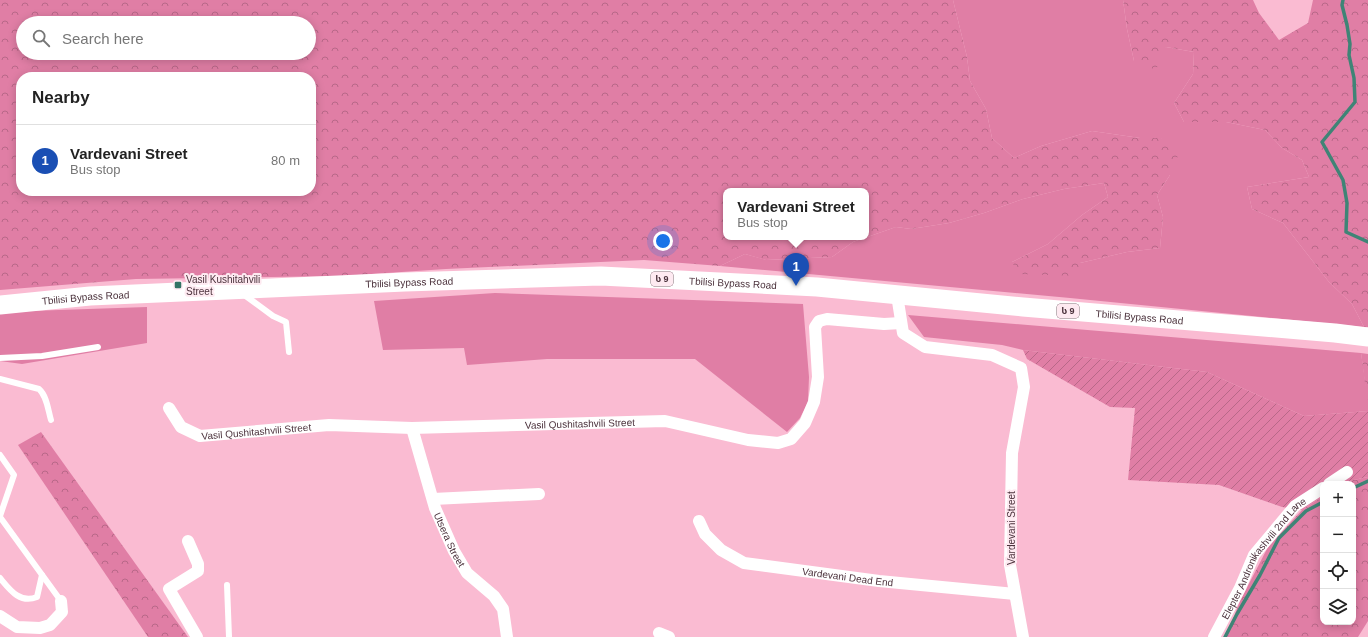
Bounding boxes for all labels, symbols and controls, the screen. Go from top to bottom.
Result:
search box [16,16,316,60]
icon: search [30,27,52,49]
text: Search here [62,30,144,47]
text: Nearby [32,88,90,107]
text: Vardevani Street [70,145,188,162]
text: 1 [41,153,49,168]
text: 80 m [271,153,300,168]
text: Bus stop [70,162,121,177]
popup [723,188,869,240]
text: Vardevani Street [737,198,855,215]
text: Bus stop [737,215,788,230]
your location [653,231,673,251]
pin: 1 [783,253,809,286]
road number: ს 9 [651,272,673,286]
place label: Vasil Kushitahvili Street [186,274,260,297]
street label: Tbilisi Bypass Road [365,275,453,289]
street label: Tbilisi Bypass Road [689,275,777,290]
marker: Vasil Kushitahvili Street [173,280,183,290]
street label: Tbilisi Bypass Road [41,289,130,306]
road number: ს 9 [1057,304,1079,318]
street label: Tbilisi Bypass Road [1095,308,1184,326]
street label: Vasil Qushitashvili Street [525,416,635,430]
street label: Vasil Qushitashvili Street [201,421,312,441]
map controls [1320,481,1356,625]
button: + [1320,481,1356,517]
street label: Vardevani Street [1006,491,1017,565]
street label: Elepter Andronikashvili 2nd Lane [1219,495,1308,621]
street label: Utsera Street [432,511,468,569]
button: − [1320,517,1356,553]
button: locate [1320,553,1356,589]
street label: Vardevani Dead End [802,565,894,588]
button: layers [1320,589,1356,625]

